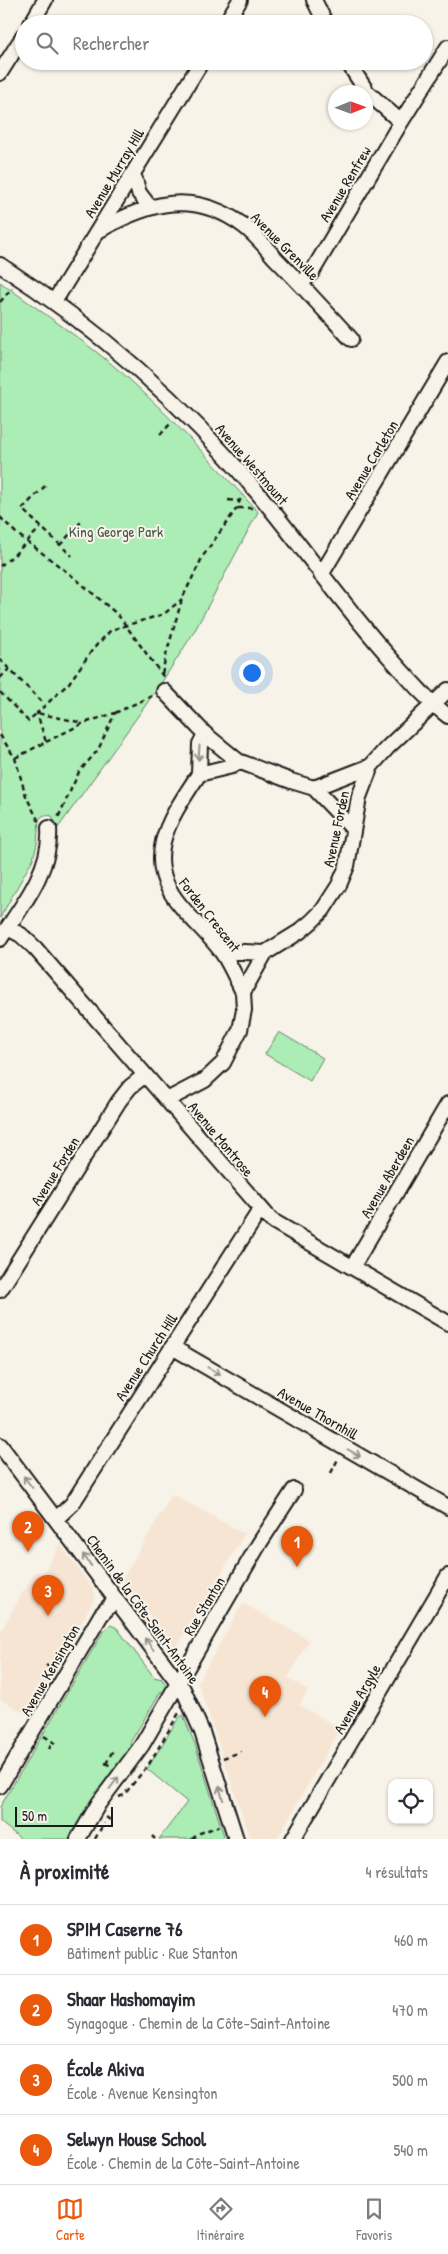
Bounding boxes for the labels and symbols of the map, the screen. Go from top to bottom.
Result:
north arrow [328,85,373,130]
street label: Avenue Murray Hill [79,124,149,221]
street label: Avenue Renfrew [314,142,376,226]
street label: Avenue Grenville [246,207,324,285]
street label: Avenue Carleton [339,416,403,504]
street label: Avenue Westmount [211,419,294,510]
park label: King George Park [69,521,163,542]
your location [239,660,265,686]
one-way arrow [195,745,204,761]
street label: Avenue Forden [318,789,354,869]
street label: Forden Crescent [174,873,246,957]
street label: Avenue Montrose [183,1097,259,1181]
street label: Avenue Forden [26,1132,85,1209]
street label: Avenue Aberdeen [355,1132,419,1222]
street label: Avenue Church Hill [110,1309,182,1405]
one-way arrow [206,1367,220,1377]
street label: Avenue Thornhill [274,1382,362,1445]
one-way arrow [347,1449,361,1459]
one-way arrow [23,1475,33,1489]
pin: 2 [12,1511,44,1552]
pin: 1 [281,1526,313,1567]
street label: Chemin de la Côte-Saint-Antoine [82,1530,204,1688]
one-way arrow [82,1553,92,1567]
street label: Rue Stanton [178,1573,230,1639]
pin: 3 [32,1575,64,1616]
street label: Avenue Kensington [15,1620,85,1720]
one-way arrow [144,1638,155,1651]
street label: Avenue Argyle [329,1660,385,1738]
pin: 4 [249,1676,281,1717]
one-way arrow [108,1777,119,1790]
one-way arrow [216,1785,226,1801]
scale bar [15,1804,112,1827]

